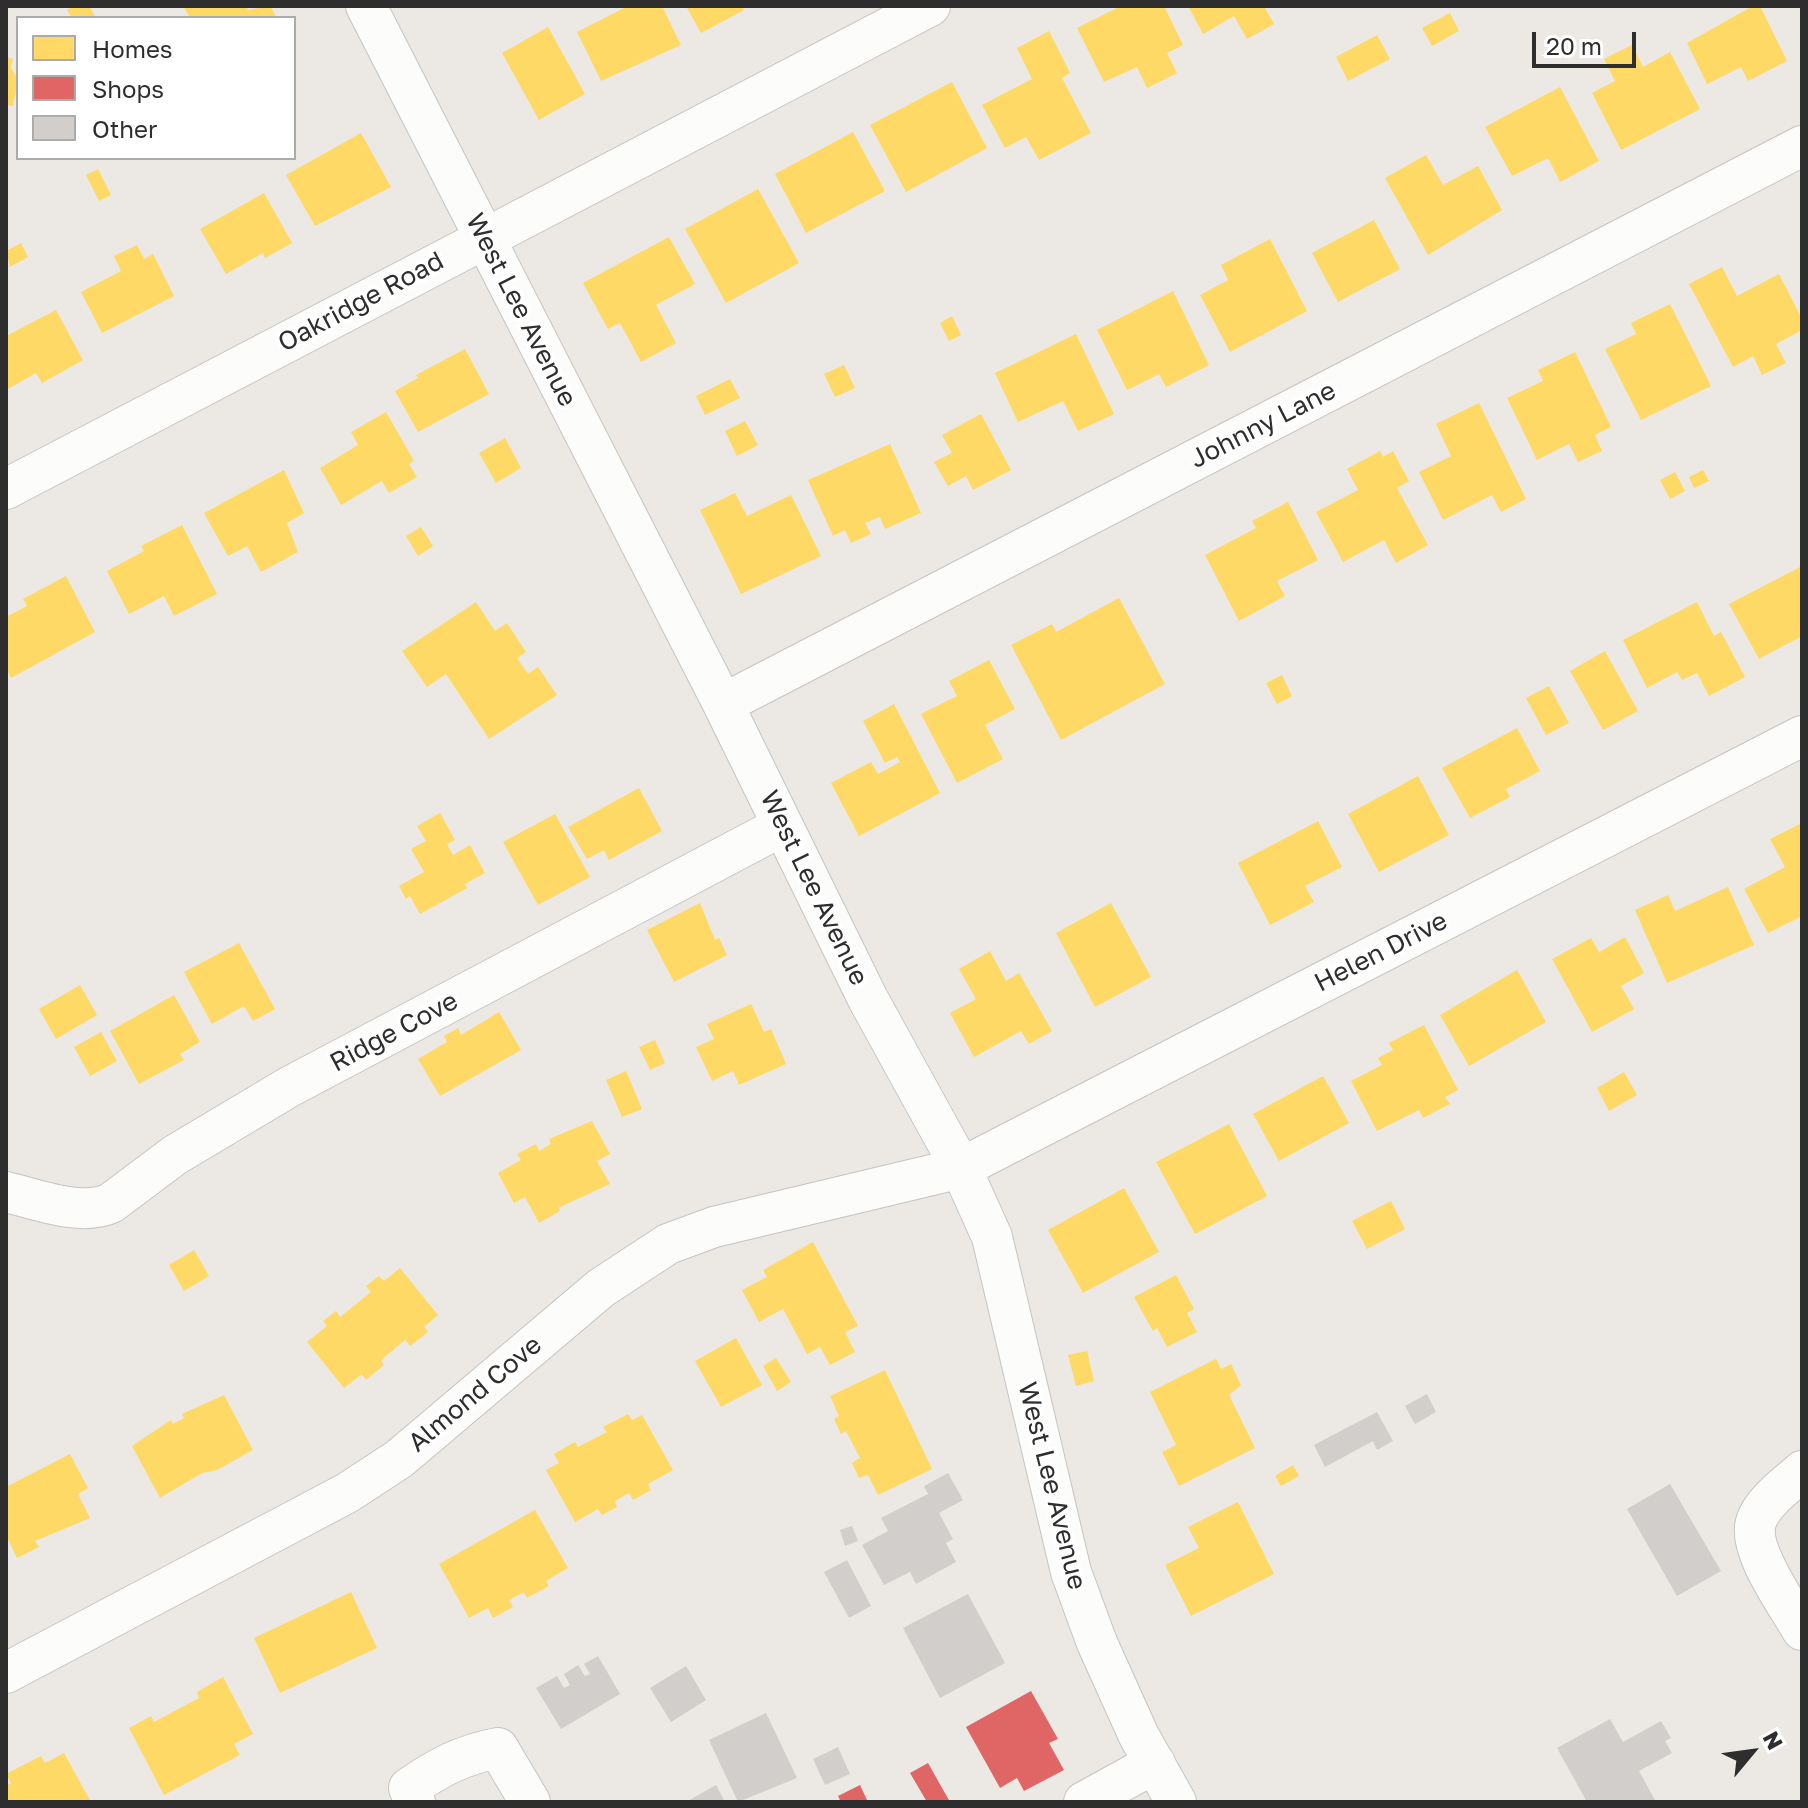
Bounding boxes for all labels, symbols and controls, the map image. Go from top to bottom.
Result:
legend [16,16,296,160]
scale bar [1536,16,1640,66]
text: 20 m [1546,31,1602,60]
text: Homes [92,34,173,63]
text: Shops [92,74,164,103]
text: Other [92,114,157,143]
street label: West Lee Avenue [459,208,583,412]
street label: Oakridge Road [273,245,449,359]
street label: Johnny Lane [1185,375,1341,475]
street label: West Lee Avenue [753,786,875,990]
street label: Helen Drive [1309,905,1453,999]
street label: Ridge Cove [325,985,463,1079]
street label: Almond Cove [402,1329,548,1459]
street label: West Lee Avenue [1011,1379,1093,1593]
north arrow [1712,1712,1792,1792]
text: N [1758,1726,1789,1754]

